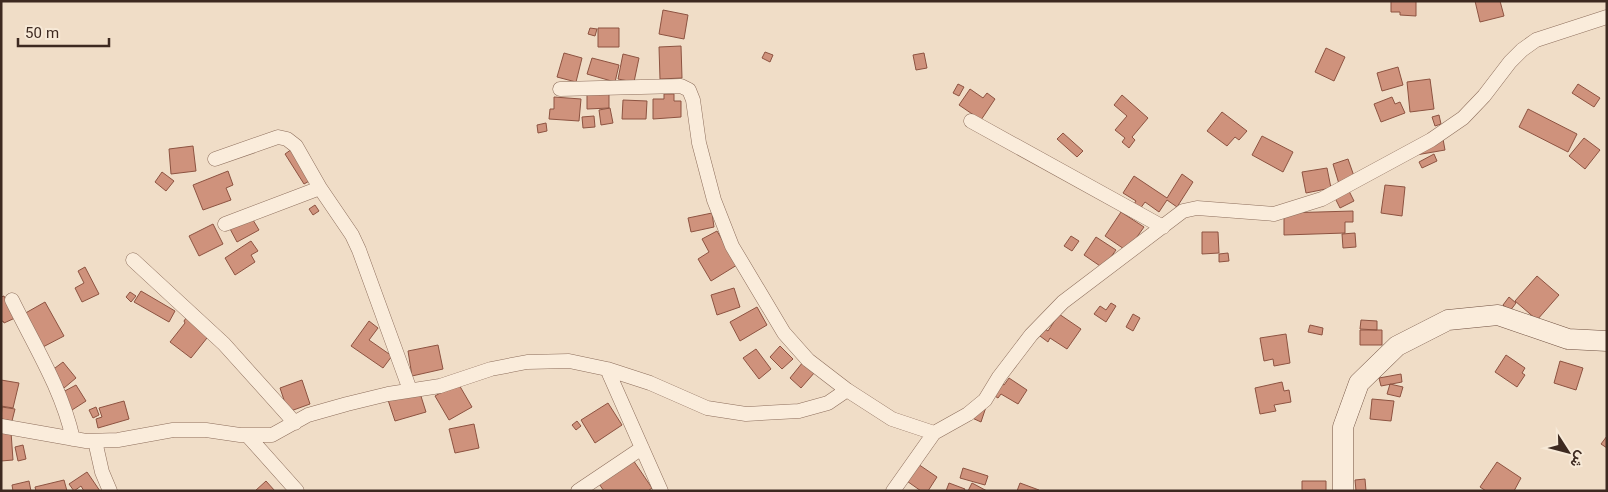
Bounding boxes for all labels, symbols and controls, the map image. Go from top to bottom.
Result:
scale bar [18,15,109,47]
text: 50 m [25,23,59,46]
north arrow [1543,427,1593,477]
text: ش [1563,445,1591,472]

